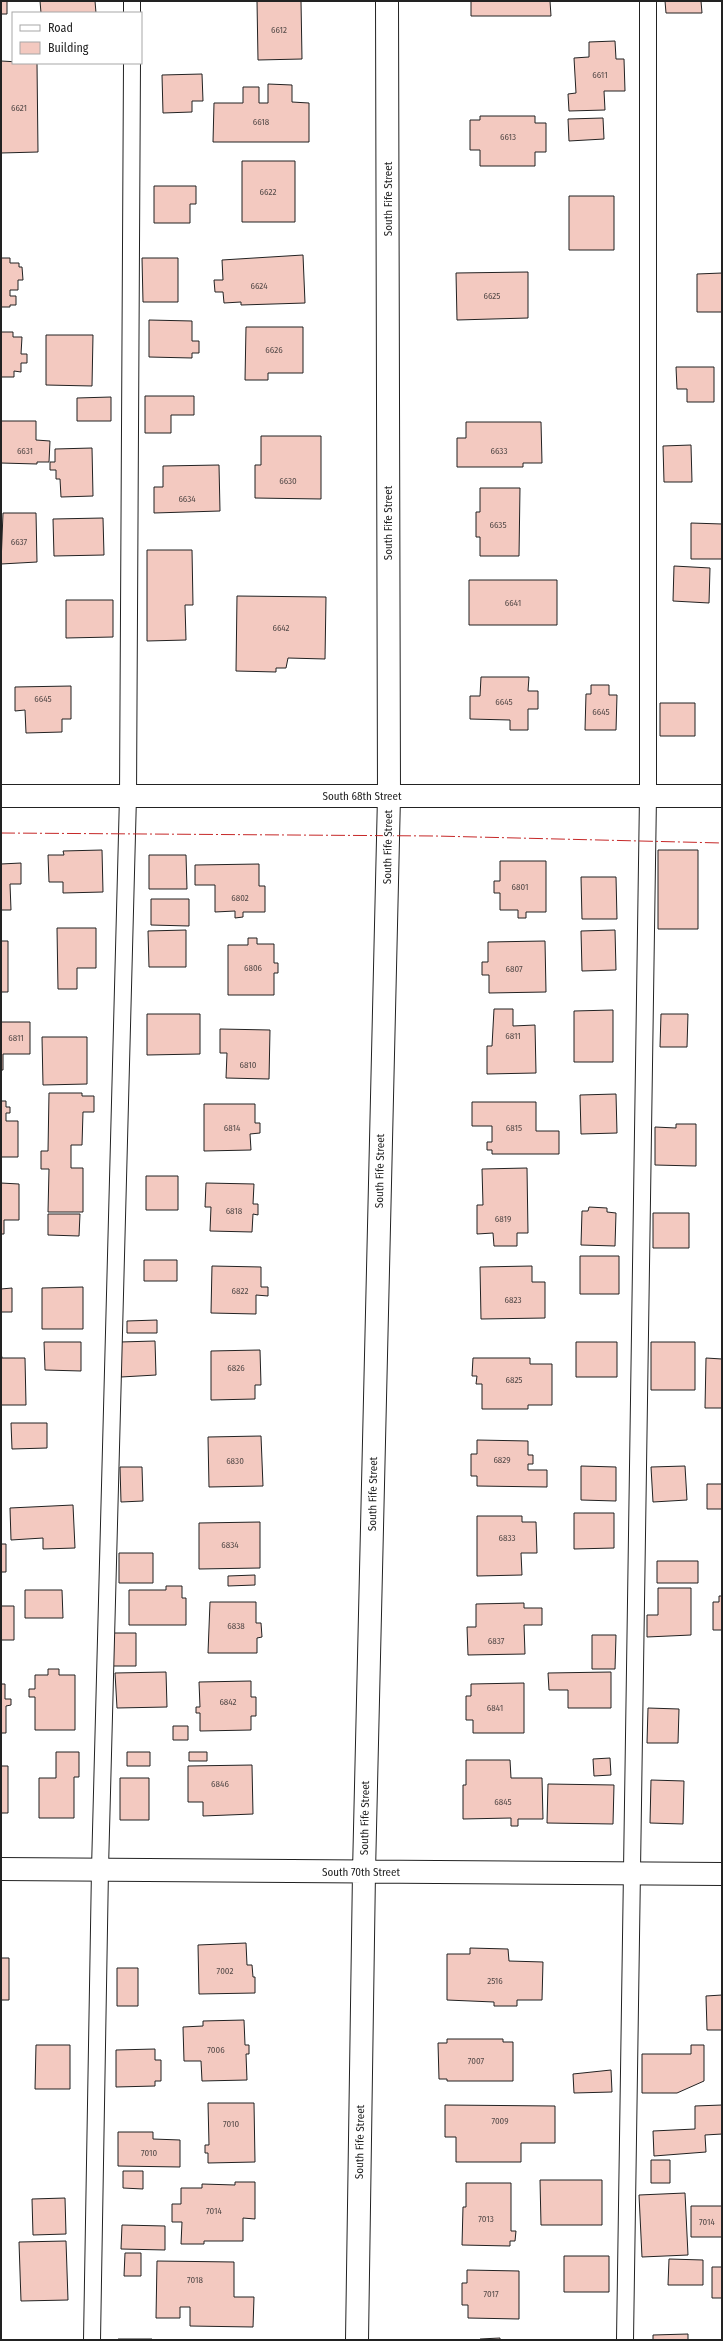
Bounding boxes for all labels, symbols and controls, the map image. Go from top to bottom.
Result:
legend [12,12,142,64]
text: Road [48,21,73,35]
house number: 6612 [271,25,287,35]
text: Building [48,41,89,55]
house number: 6611 [592,70,608,80]
house number: 6621 [11,103,27,113]
house number: 6618 [253,117,270,127]
house number: 6613 [500,132,516,142]
street label: South Fife Street [382,161,395,236]
house number: 6622 [260,187,276,197]
house number: 6624 [251,281,268,291]
house number: 6625 [484,291,500,301]
house number: 6626 [265,345,283,355]
house number: 6631 [17,446,33,456]
house number: 6633 [491,446,507,456]
house number: 6630 [279,476,297,486]
street label: South Fife Street [382,485,395,560]
house number: 6634 [178,494,196,504]
house number: 6635 [489,520,507,530]
house number: 6637 [11,537,28,547]
house number: 6641 [505,598,521,608]
house number: 6642 [272,623,290,633]
house number: 6645 [34,694,52,704]
house number: 6645 [495,697,513,707]
house number: 6645 [592,707,610,717]
street label: South 68th Street [323,790,402,803]
street label: South Fife Street [381,809,395,884]
house number: 6801 [512,882,528,892]
house number: 6802 [231,893,249,903]
house number: 6806 [244,963,263,973]
house number: 6807 [505,964,523,974]
house number: 6811 [505,1031,521,1041]
house number: 6811 [8,1033,24,1043]
house number: 6810 [240,1060,257,1070]
house number: 6814 [224,1123,241,1133]
house number: 6815 [506,1123,522,1133]
street label: South Fife Street [373,1133,387,1208]
house number: 6818 [226,1206,243,1216]
house number: 6819 [495,1214,511,1224]
house number: 6822 [232,1286,248,1296]
house number: 6823 [505,1295,521,1305]
house number: 6826 [227,1363,245,1373]
house number: 6825 [505,1375,523,1385]
house number: 6829 [493,1455,511,1465]
house number: 6830 [226,1456,244,1466]
street label: South Fife Street [366,1456,380,1531]
house number: 6833 [498,1533,516,1543]
house number: 6834 [221,1540,239,1550]
house number: 6838 [227,1621,245,1631]
house number: 6837 [488,1636,505,1646]
house number: 6842 [219,1697,237,1707]
house number: 6841 [487,1703,503,1713]
house number: 6846 [211,1779,229,1789]
street label: South Fife Street [358,1780,372,1855]
house number: 6845 [494,1797,512,1807]
street label: South 70th Street [322,1866,400,1879]
house number: 7002 [217,1966,233,1976]
house number: 2516 [487,1976,503,1986]
house number: 7006 [207,2045,225,2055]
house number: 7007 [468,2056,485,2066]
street label: South Fife Street [353,2104,367,2179]
house number: 7009 [491,2116,509,2126]
house number: 7010 [223,2119,239,2129]
house number: 7010 [141,2148,157,2158]
house number: 7014 [206,2206,223,2216]
house number: 7013 [478,2214,494,2224]
house number: 7014 [699,2217,716,2227]
house number: 7018 [187,2275,204,2285]
house number: 7017 [483,2289,499,2299]

